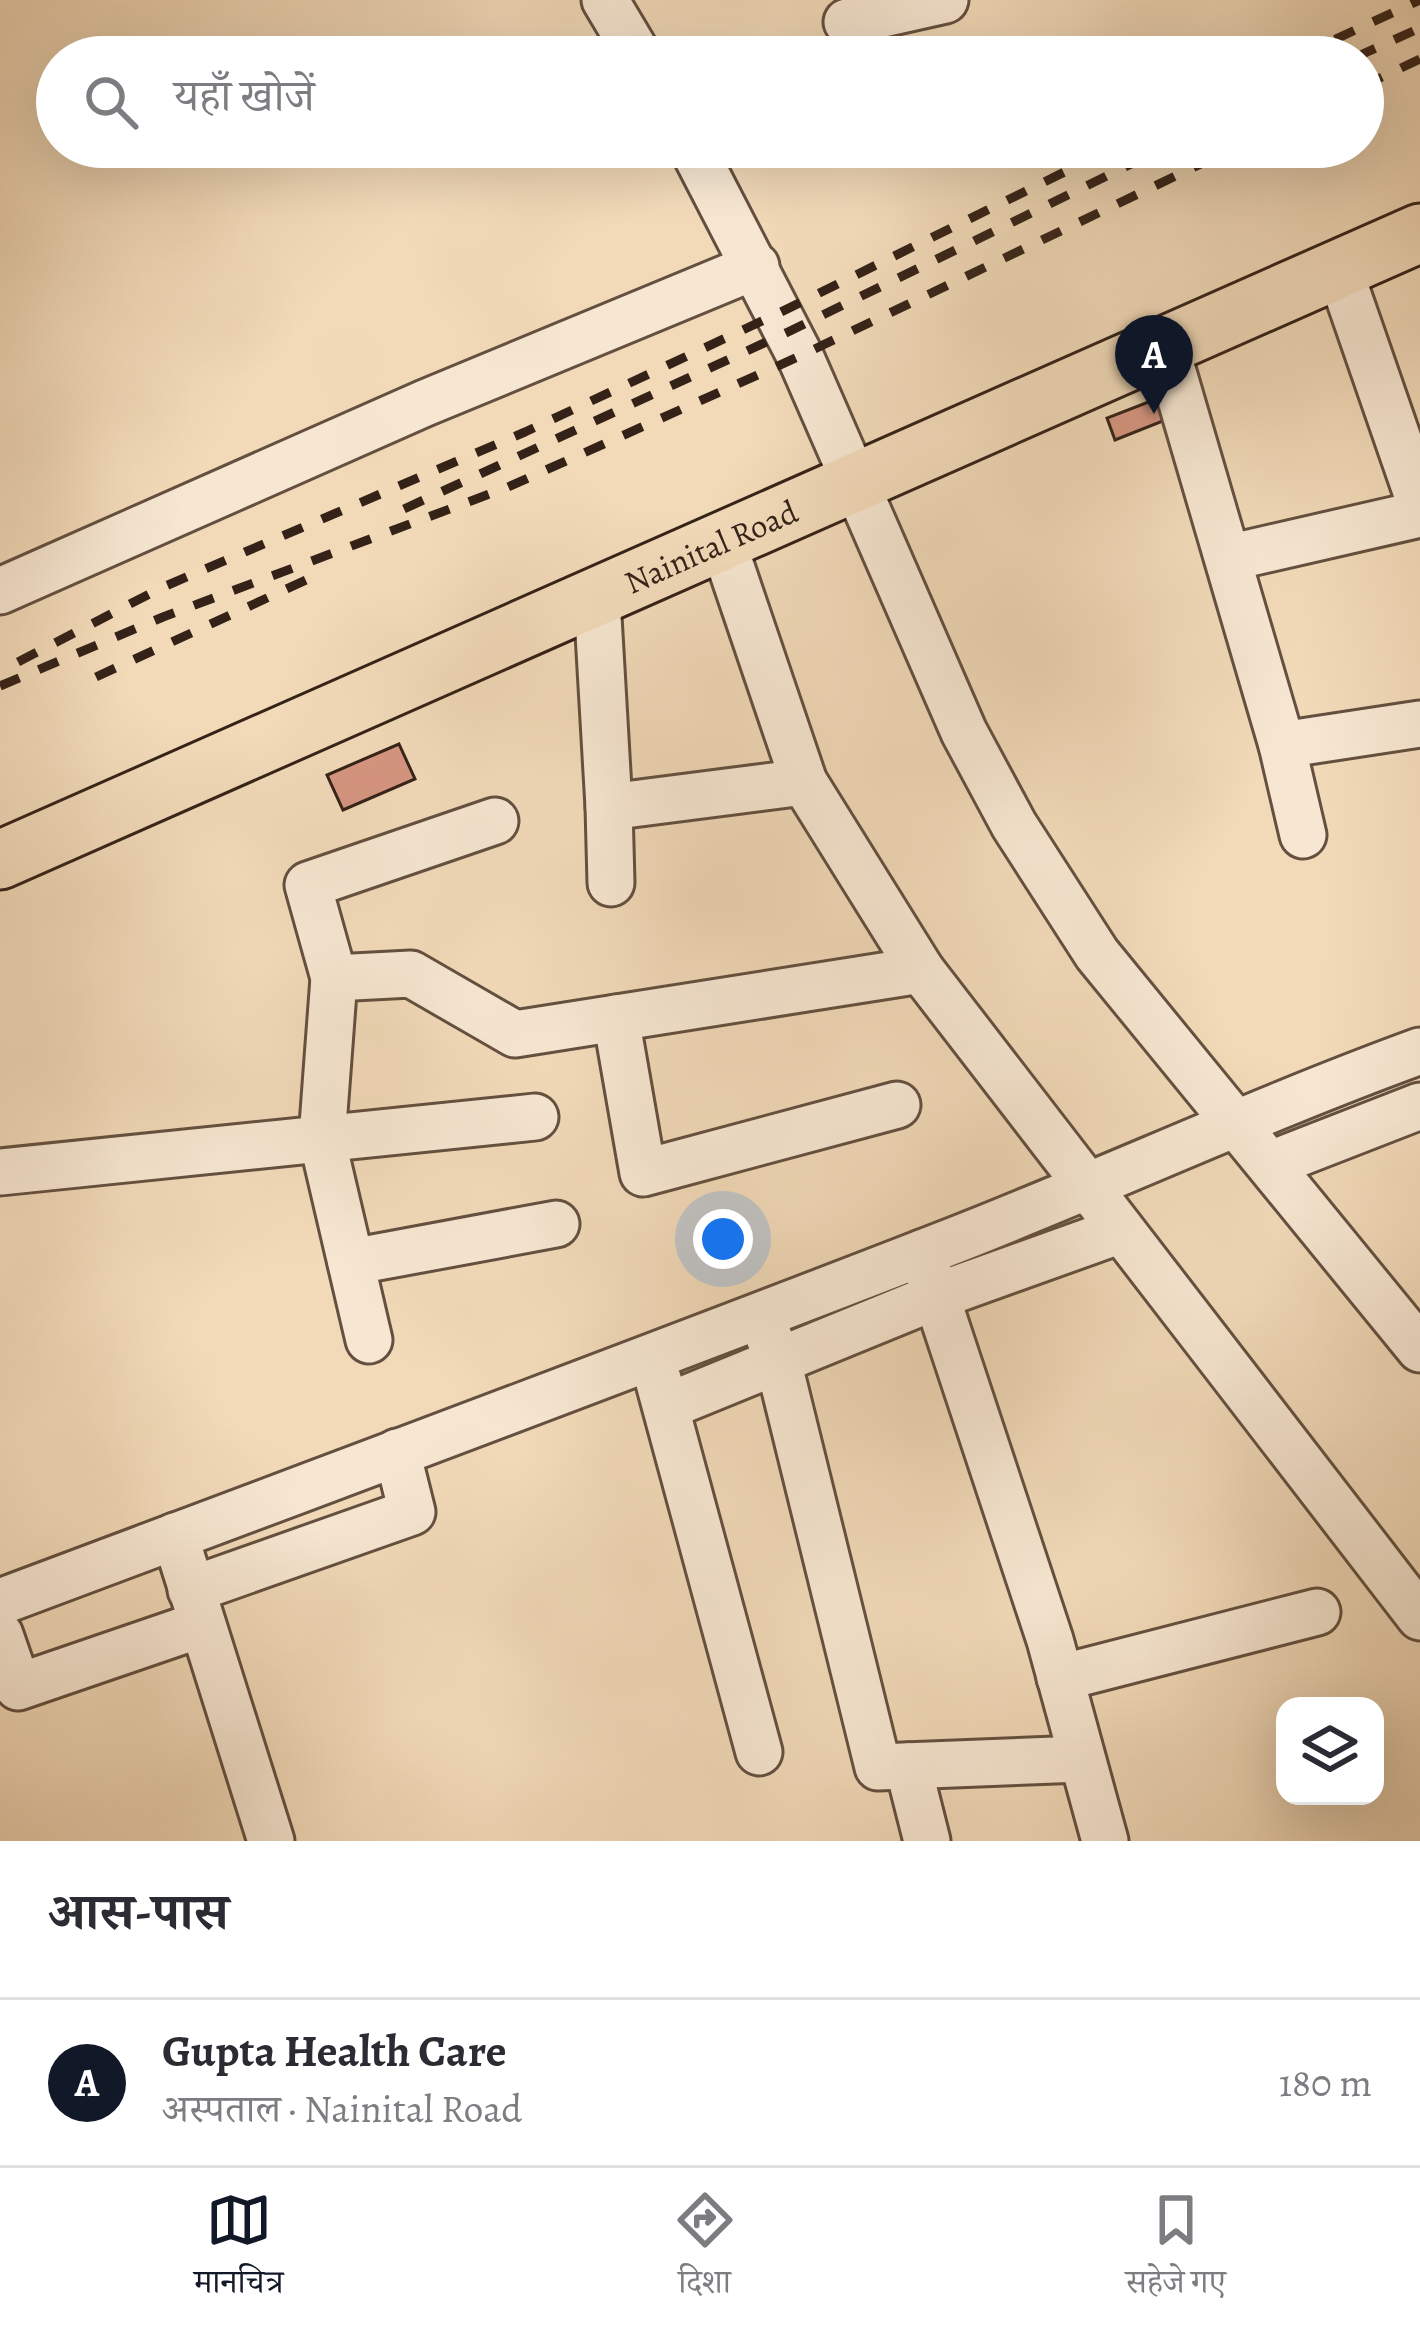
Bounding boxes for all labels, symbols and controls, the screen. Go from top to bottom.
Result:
search box [36,36,1384,168]
text: यहाँ खोजें [174,65,315,127]
icon: search [78,69,144,135]
pin: A [1115,315,1193,414]
street label: Nainital Road [617,488,805,604]
your location [693,1209,753,1269]
map controls [1276,1697,1384,1805]
button: layers [1276,1697,1384,1805]
text: आस-पास [48,1877,228,1947]
text: Gupta Health Care [162,2020,507,2082]
text: A [75,2056,99,2109]
text: 180 m [1279,2056,1372,2109]
text: अस्पताल · Nainital Road [162,2082,522,2135]
tab: मानचित्र [194,2187,283,2314]
tab: दिशा [672,2187,738,2314]
tab: सहेजे गए [1126,2187,1226,2314]

